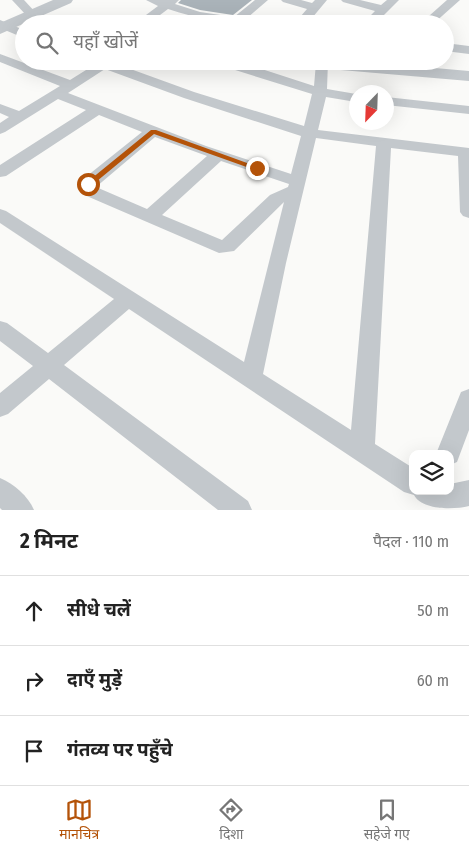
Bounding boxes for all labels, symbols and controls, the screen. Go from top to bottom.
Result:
search box [15,15,454,70]
icon: search [33,29,61,57]
text: यहाँ खोजें [73,30,138,53]
north arrow [349,85,394,130]
route end [246,157,269,180]
route start [77,173,100,196]
map controls [409,450,454,495]
button: layers [409,450,454,495]
text: 2 मिनट [20,528,78,554]
text: पैदल · 110 m [373,532,449,551]
icon: ahead [20,597,48,625]
text: सीधे चलें [67,598,131,621]
text: 50 m [417,601,449,620]
icon: right [20,667,48,695]
text: दाएँ मुड़ें [67,668,122,691]
text: 60 m [417,671,449,690]
icon: arrive [20,737,48,765]
text: गंतव्य पर पहुँचे [67,738,173,761]
tab: मानचित्र [59,796,99,845]
tab: दिशा [217,796,245,845]
tab: सहेजे गए [364,796,410,845]

